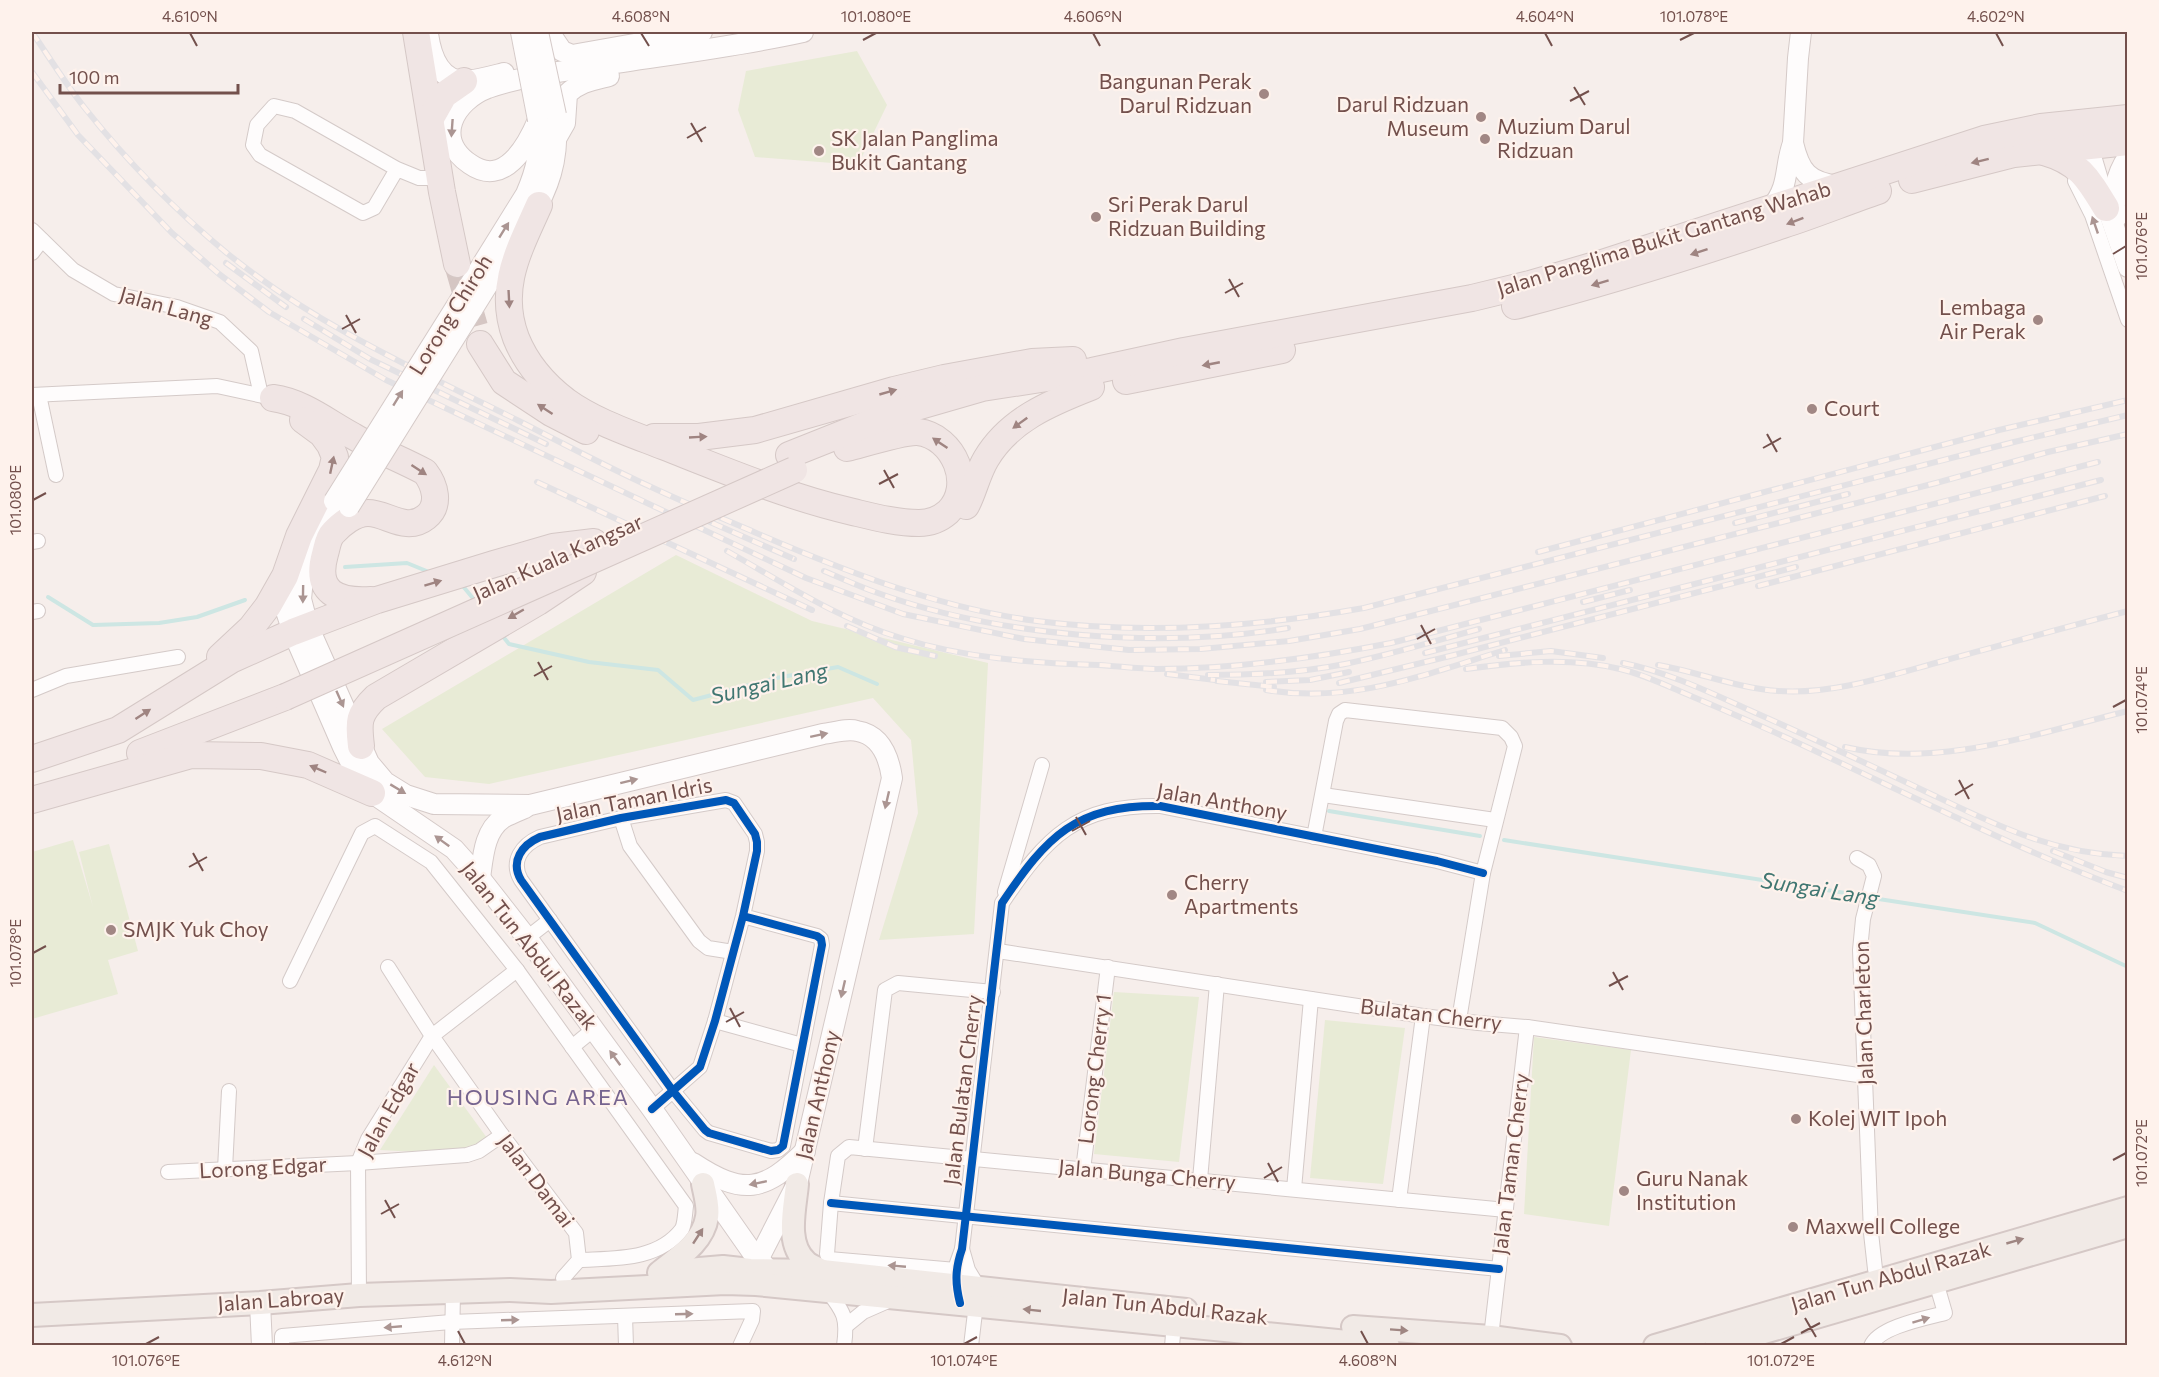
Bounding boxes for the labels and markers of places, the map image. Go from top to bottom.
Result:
place label: Bangunan Perak Darul Ridzuan [1099,68,1252,117]
marker: Bangunan Perak Darul Ridzuan [1257,87,1271,101]
place label: Darul Ridzuan Museum [1336,91,1469,140]
marker: Darul Ridzuan Museum [1474,110,1488,124]
place label: Muzium Darul Ridzuan [1497,113,1631,162]
place label: SK Jalan Panglima Bukit Gantang [831,125,999,174]
marker: Muzium Darul Ridzuan [1478,132,1492,146]
marker: SK Jalan Panglima Bukit Gantang [812,144,826,158]
place label: Sri Perak Darul Ridzuan Building [1108,191,1266,240]
marker: Sri Perak Darul Ridzuan Building [1089,210,1103,224]
place label: Lembaga Air Perak [1939,294,2026,343]
marker: Lembaga Air Perak [2031,313,2045,327]
place label: Court [1824,395,1880,420]
marker: Court [1805,402,1819,416]
place label: Cherry Apartments [1184,869,1299,918]
marker: Cherry Apartments [1165,888,1179,902]
place label: SMJK Yuk Choy [123,916,269,941]
marker: SMJK Yuk Choy [104,923,118,937]
place label: Kolej WIT Ipoh [1808,1105,1947,1130]
marker: Kolej WIT Ipoh [1789,1112,1803,1126]
place label: Guru Nanak Institution [1636,1165,1748,1214]
marker: Guru Nanak Institution [1617,1184,1631,1198]
place label: Maxwell College [1805,1213,1960,1238]
marker: Maxwell College [1786,1220,1800,1234]

